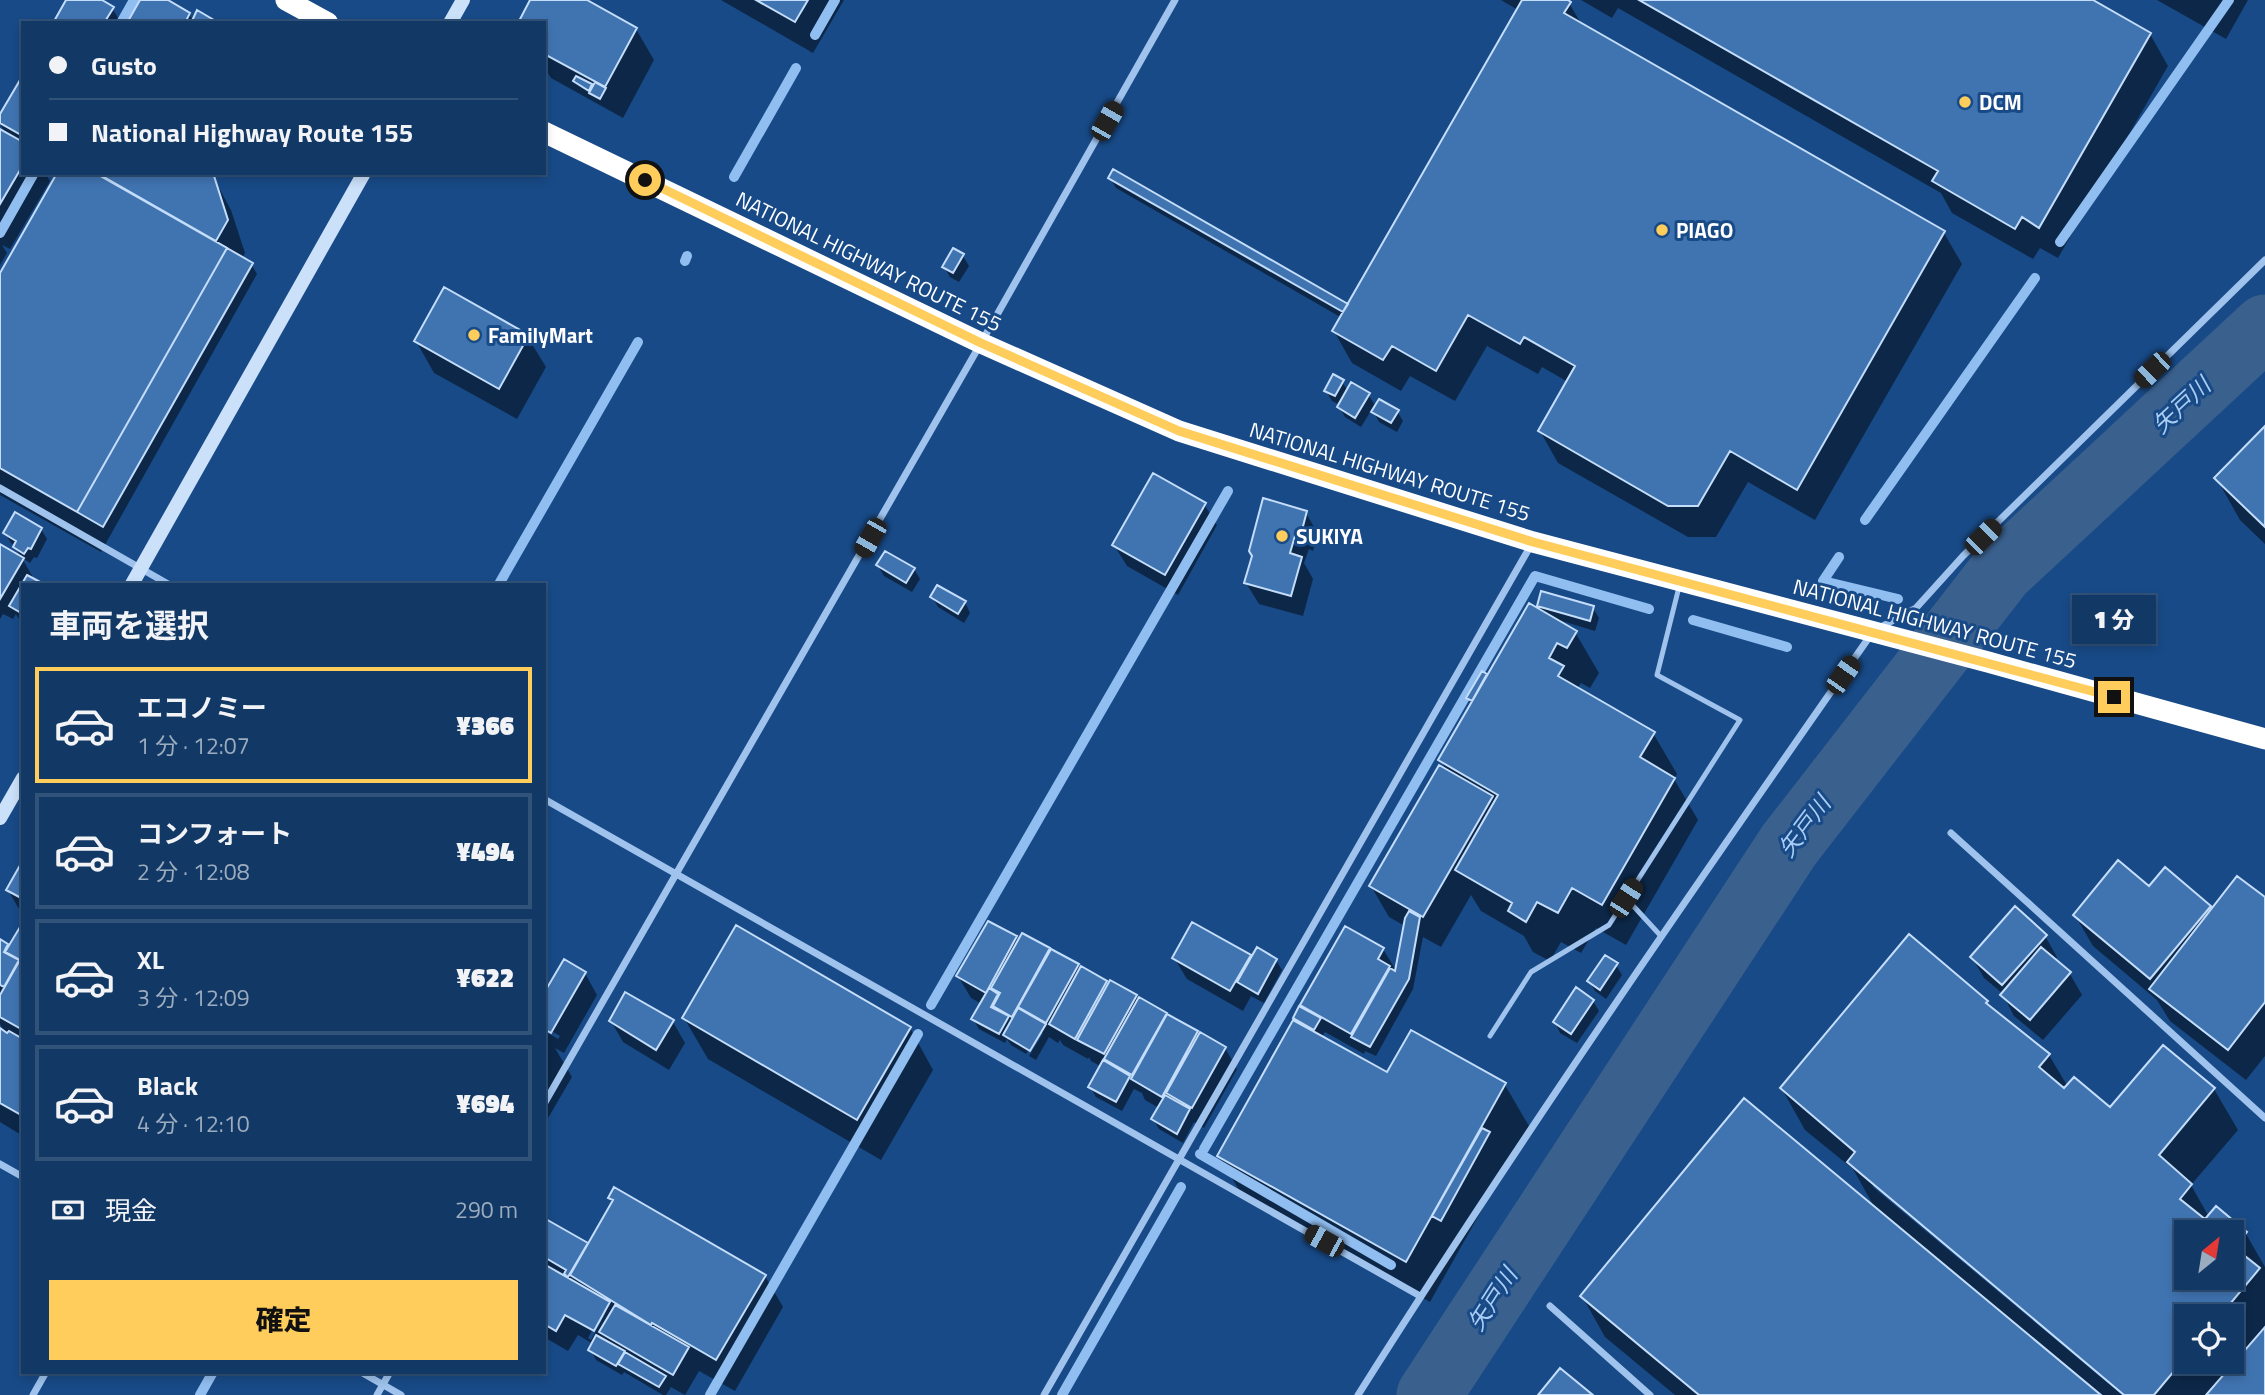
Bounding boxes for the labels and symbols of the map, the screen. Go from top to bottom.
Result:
place label: DCM [1979,86,2022,118]
marker: DCM [1957,94,1973,110]
car [1088,98,1127,144]
route start [629,164,661,196]
street label: NATIONAL HIGHWAY ROUTE 155 [731,183,1007,339]
place label: PIAGO [1676,214,1733,246]
marker: PIAGO [1654,222,1670,238]
place label: FamilyMart [488,319,593,351]
marker: FamilyMart [466,327,482,343]
car [2130,348,2175,392]
water label: 矢戸川 [2144,367,2220,441]
street label: NATIONAL HIGHWAY ROUTE 155 [1246,413,1534,529]
car [851,515,890,561]
car [1961,515,2006,559]
place label: SUKIYA [1296,520,1363,552]
marker: SUKIYA [1274,528,1290,544]
street label: NATIONAL HIGHWAY ROUTE 155 [1790,570,2080,676]
callout: 1 分 [2072,596,2156,644]
car [1823,652,1864,698]
route end [2098,681,2130,713]
water label: 矢戸川 [1769,786,1841,864]
car [1606,875,1647,921]
north arrow [2174,1220,2244,1290]
car [1301,1222,1348,1260]
water label: 矢戸川 [1459,1258,1527,1337]

